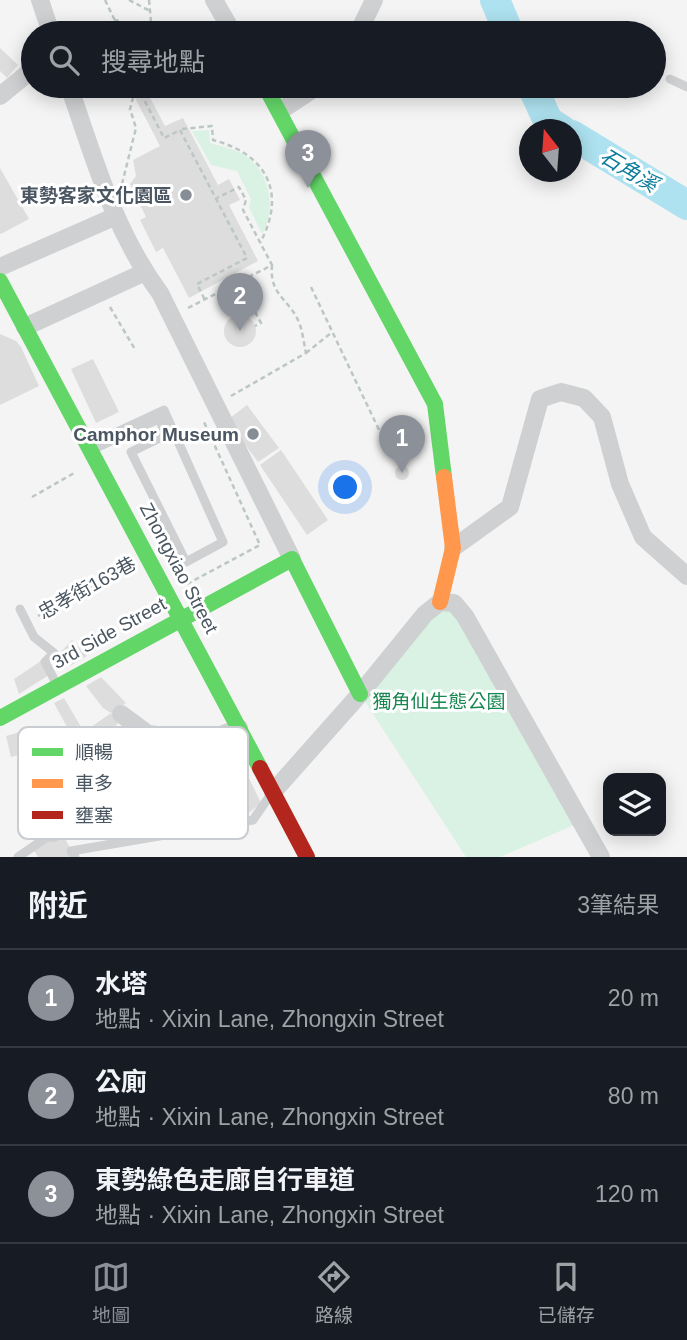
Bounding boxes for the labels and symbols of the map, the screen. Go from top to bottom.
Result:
north arrow [519,119,582,182]
pin: 3 [285,130,331,188]
water label: 石角溪 [596,144,664,198]
place label: 東勢客家文化園區 [20,185,172,206]
marker: 東勢客家文化園區 [178,187,194,203]
pin: 2 [217,273,263,331]
pin: 1 [379,415,425,473]
place label: Camphor Museum [73,424,239,445]
marker: Camphor Museum [245,426,261,442]
your location [328,470,362,504]
street label: Zhongxiao Street [136,499,223,637]
street label: 忠孝街163巷 [35,553,139,623]
street label: 3rd Side Street [48,593,170,673]
park label: 獨角仙生態公園 [372,691,506,712]
legend [18,727,248,839]
text: 順暢 [75,742,113,763]
text: 車多 [75,773,113,794]
text: 壅塞 [75,805,113,826]

